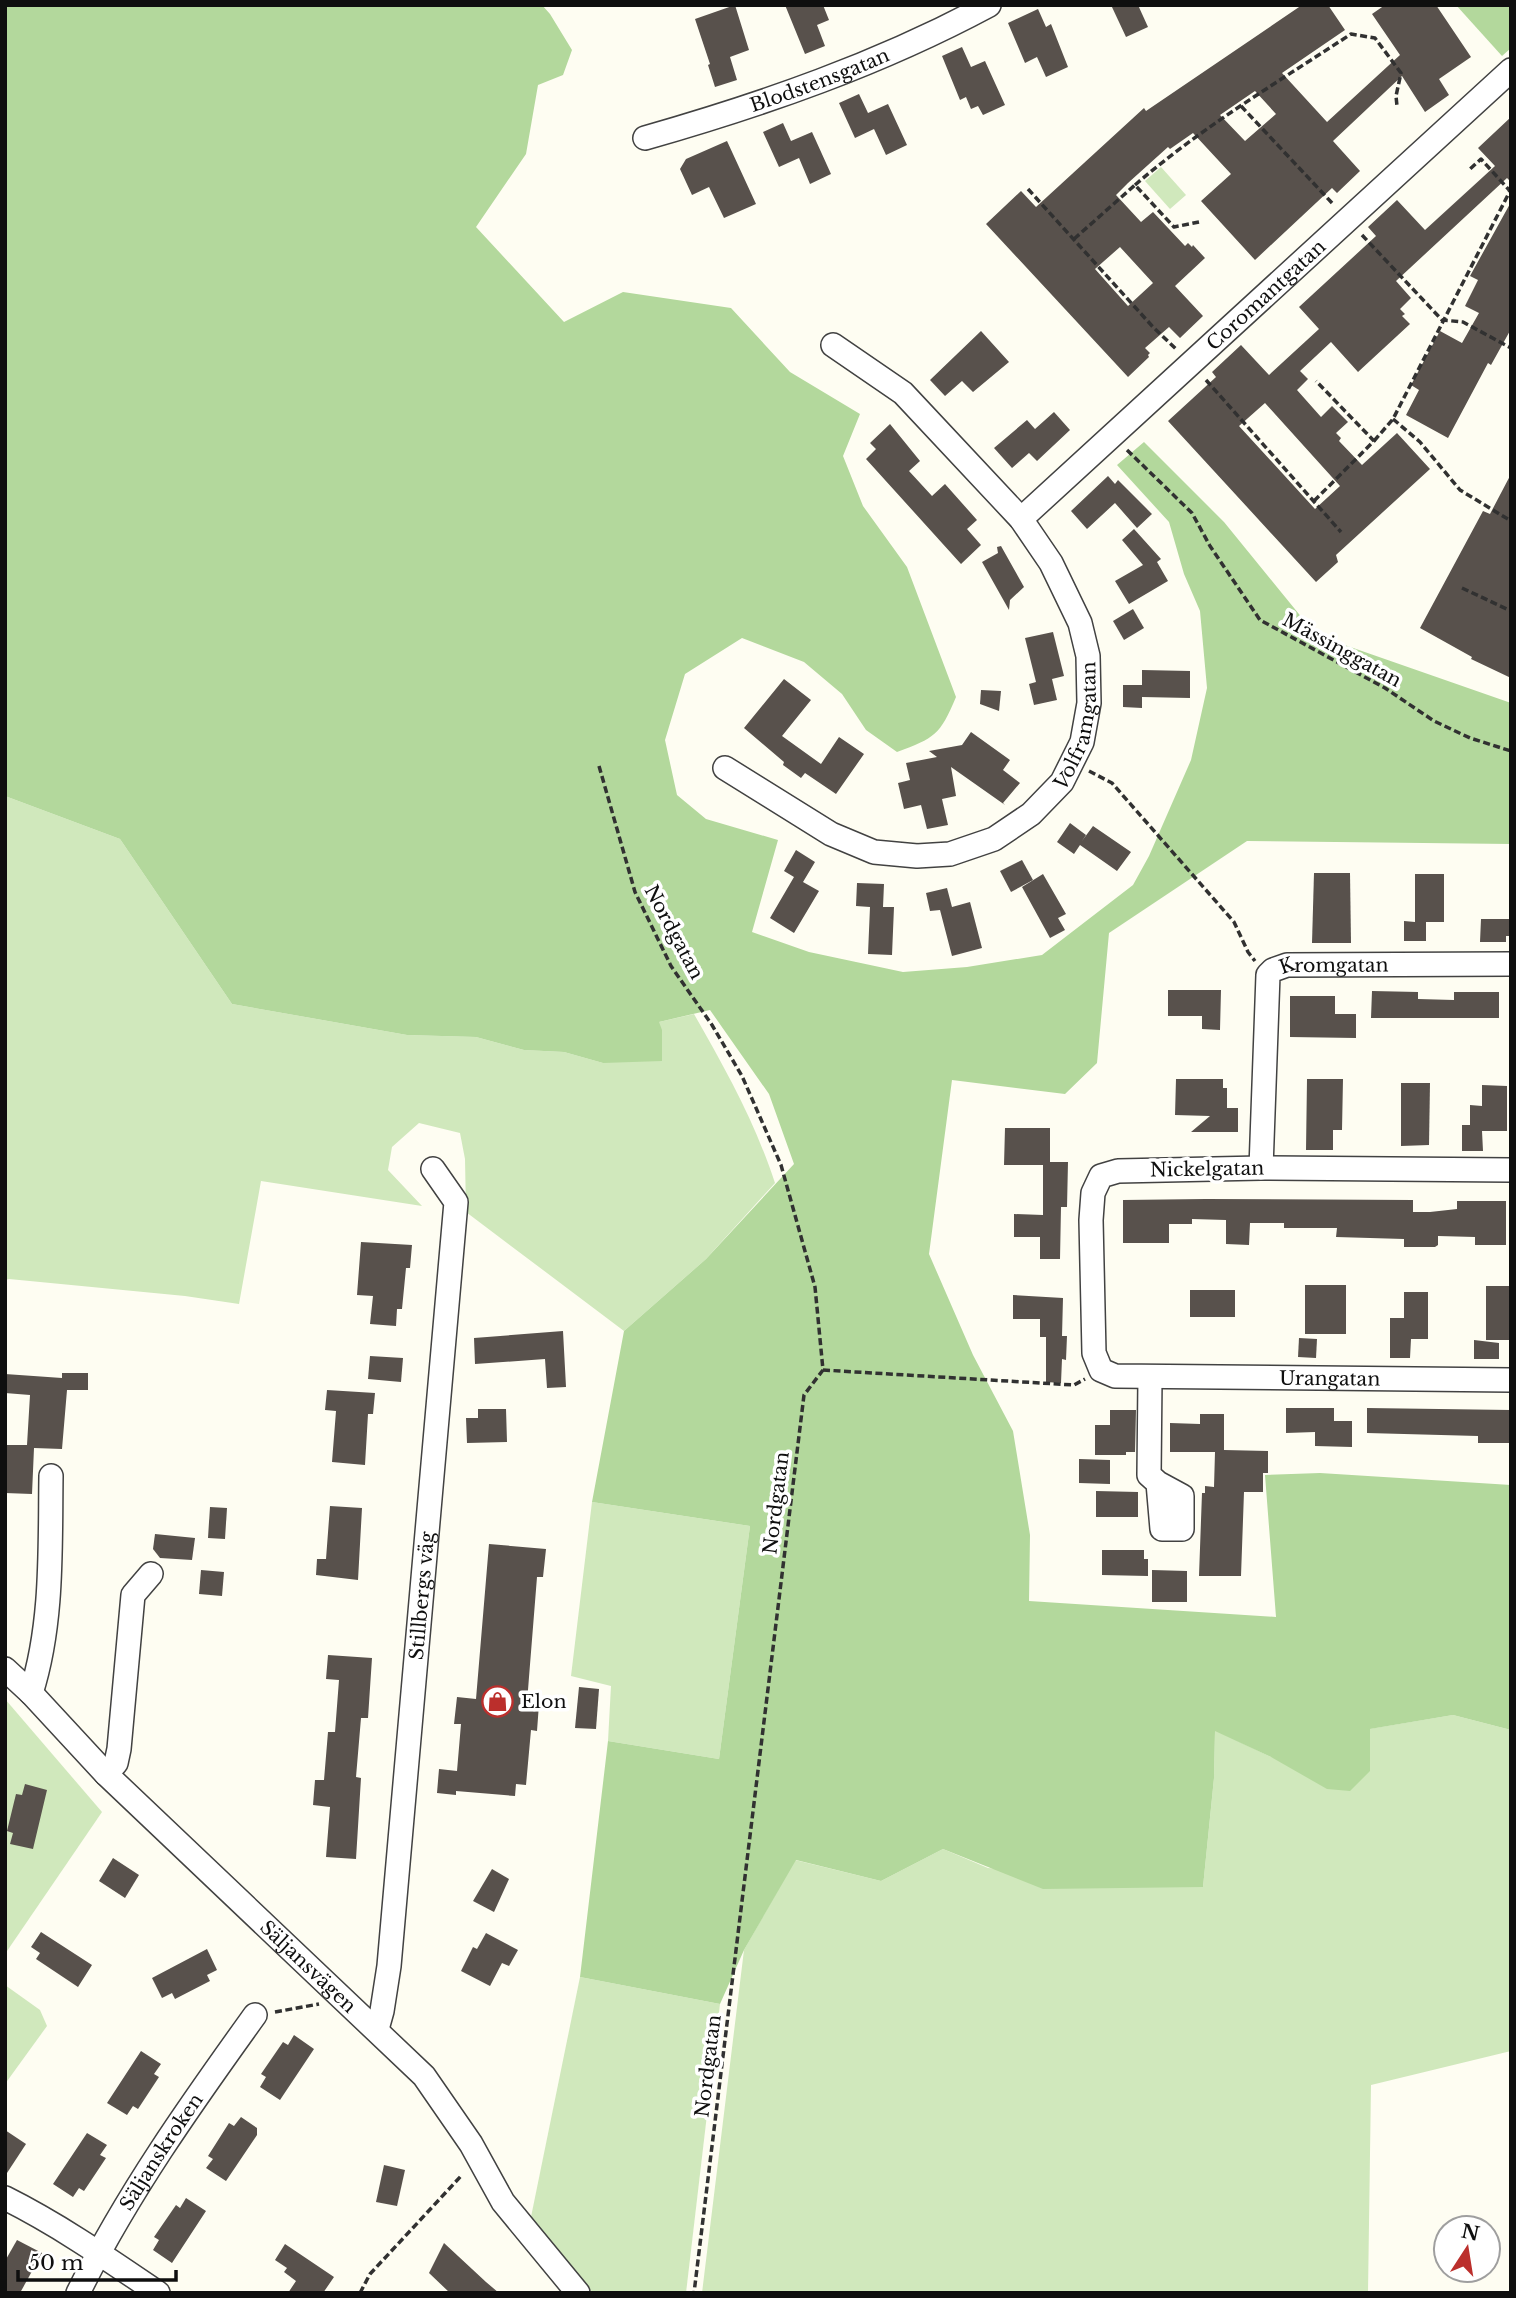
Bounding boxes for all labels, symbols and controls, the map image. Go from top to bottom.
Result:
street label: Blodstensgatan [747,43,893,116]
street label: Coromantgatan [1202,235,1330,355]
street label: Mässinggatan [1279,608,1405,692]
street label: Volframgatan [1048,661,1100,796]
street label: Nordgatan [640,881,708,983]
street label: Kromgatan [1276,951,1389,978]
street label: Nickelgatan [1150,1157,1264,1181]
street label: Urangatan [1279,1366,1380,1390]
street label: Nordgatan [758,1450,794,1556]
street label: Stillbergs väg [404,1530,439,1661]
shop icon: Elon [481,1684,515,1718]
place label: Elon [521,1690,567,1713]
street label: Säljansvägen [256,1915,361,2017]
street label: Nordgatan [690,2013,726,2119]
street label: Säljanskroken [115,2089,207,2214]
north arrow [1432,2214,1502,2284]
text: N [1459,2220,1482,2246]
scale bar [18,2238,175,2282]
text: 50 m [28,2250,84,2276]

